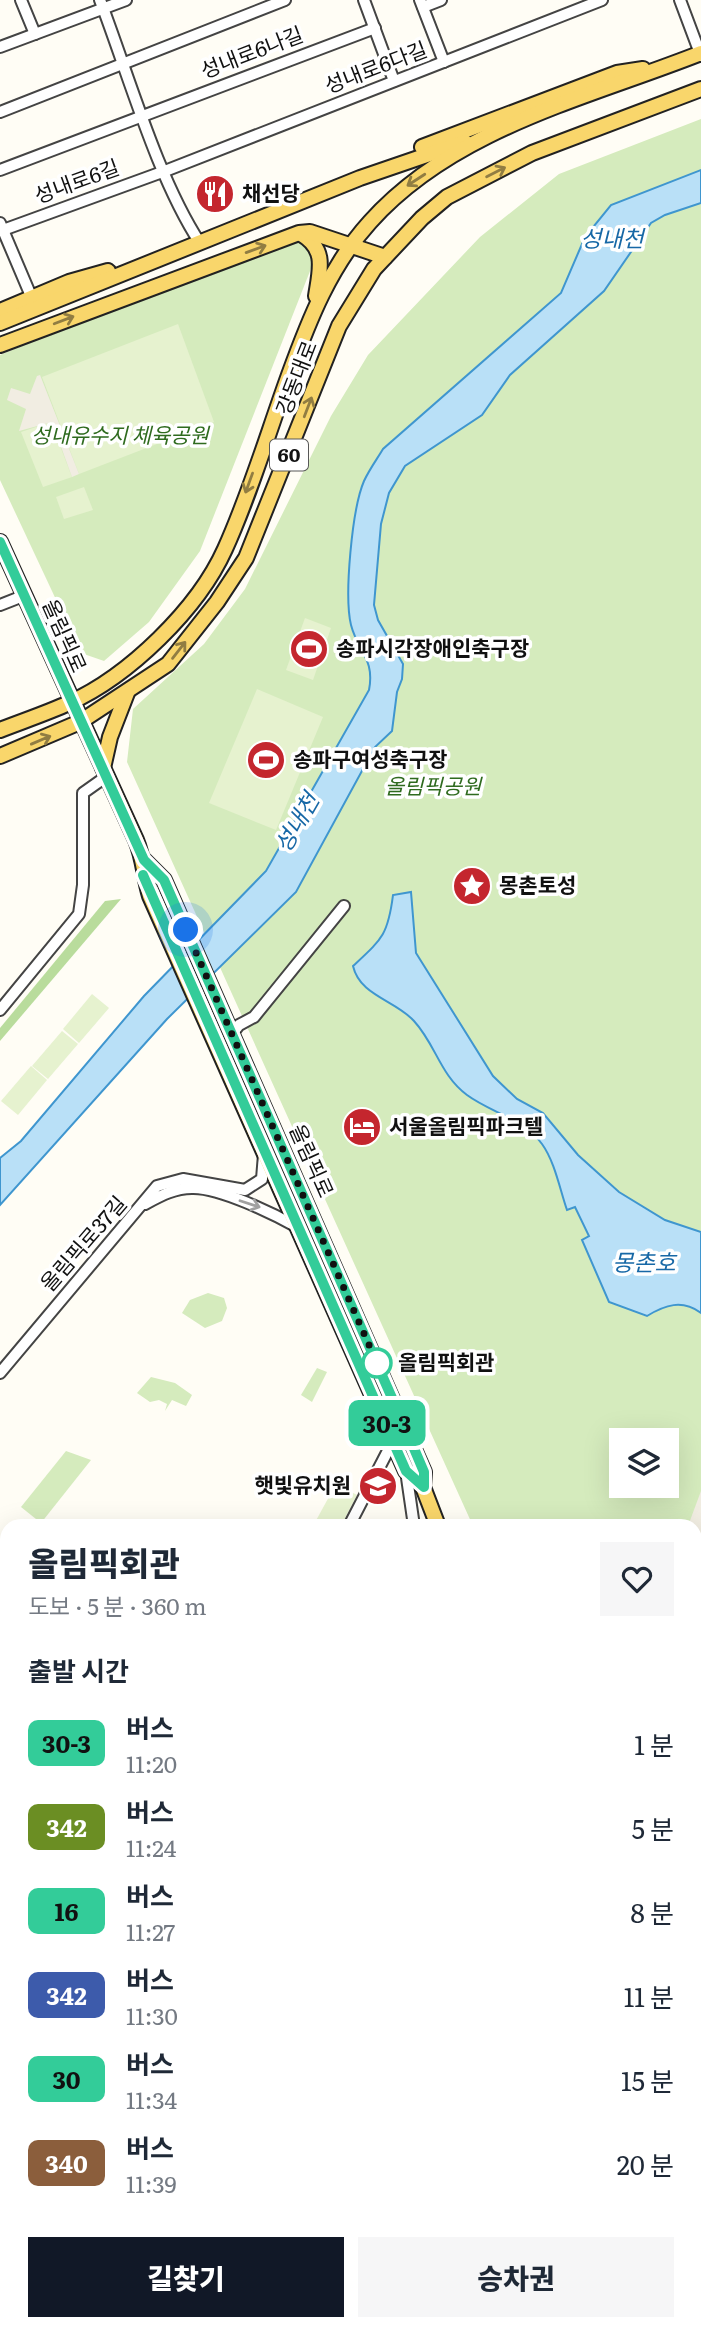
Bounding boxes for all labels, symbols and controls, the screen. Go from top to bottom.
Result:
street label: 성내로6나길 [195,17,307,84]
street label: 성내로6다길 [319,32,431,99]
street label: 성내로6길 [29,150,123,209]
one-way arrow [485,165,506,179]
restaurant icon: 채선당 [194,173,236,215]
one-way arrow [407,173,426,187]
place label: 채선당 [242,176,300,207]
water label: 성내천 [580,220,647,254]
one-way arrow [245,242,267,254]
one-way arrow [52,313,74,326]
street label: 강동대로 [266,335,323,419]
one-way arrow [302,397,315,418]
park label: 성내유수지 체육공원 [31,418,211,449]
road number: 60 [270,440,308,470]
one-way arrow [242,472,254,494]
street label: 올림픽로 [36,593,96,677]
sports icon: 송파시각장애인축구장 [288,628,330,670]
place label: 송파시각장애인축구장 [336,631,529,662]
one-way arrow [172,641,187,659]
one-way arrow [29,733,51,746]
sports icon: 송파구여성축구장 [245,739,287,781]
place label: 송파구여성축구장 [293,742,448,773]
park label: 올림픽공원 [385,769,483,800]
water label: 성내천 [265,784,327,858]
place icon: 몽촌토성 [451,865,493,907]
place label: 몽촌토성 [499,868,576,899]
your location [168,912,203,947]
hotel icon: 서울올림픽파크텔 [341,1106,383,1148]
place label: 서울올림픽파크텔 [389,1109,544,1140]
street label: 올림픽로 [283,1118,343,1202]
street label: 올림픽로37길 [32,1188,133,1297]
one-way arrow [239,1199,261,1212]
water label: 몽촌호 [612,1244,678,1278]
place label: 올림픽회관 [398,1345,495,1376]
marker: 올림픽회관 [362,1348,392,1378]
line badge: 30-3 [338,1400,436,1446]
text: 30-3 [363,1405,411,1440]
map controls [609,1428,679,1498]
button: layers [609,1428,679,1498]
school or university icon: 햇빛유치원 [357,1465,399,1507]
place label: 햇빛유치원 [254,1468,351,1499]
text: 올림픽회관 [28,1537,180,1586]
button: heart [600,1542,674,1616]
text: 도보 · 5 분 · 360 m [28,1588,207,1622]
text: 출발 시간 [28,1650,129,1689]
text: 버스 [126,1707,174,1746]
text: 1 분 [634,1724,674,1763]
text: 30-3 [42,1725,91,1760]
text: 11:20 [126,1746,177,1780]
text: 버스 [126,1791,174,1830]
text: 5 분 [632,1808,674,1847]
text: 342 [46,1809,87,1844]
text: 11:24 [126,1830,177,1864]
text: 버스 [126,1875,174,1914]
text: 8 분 [631,1892,674,1931]
text: 16 [55,1893,78,1928]
text: 11:27 [126,1914,175,1948]
text: 버스 [126,1959,174,1998]
text: 11 분 [624,1976,674,2015]
text: 342 [46,1977,87,2012]
text: 11:30 [126,1998,178,2032]
text: 버스 [126,2043,174,2082]
text: 15 분 [621,2060,674,2099]
text: 30 [52,2061,81,2096]
text: 11:34 [126,2082,177,2116]
text: 버스 [126,2127,174,2166]
text: 20 분 [617,2144,674,2183]
text: 340 [45,2145,88,2180]
text: 11:39 [126,2166,177,2200]
button: 길찾기 [28,2237,344,2317]
button: 승차권 [358,2237,674,2317]

